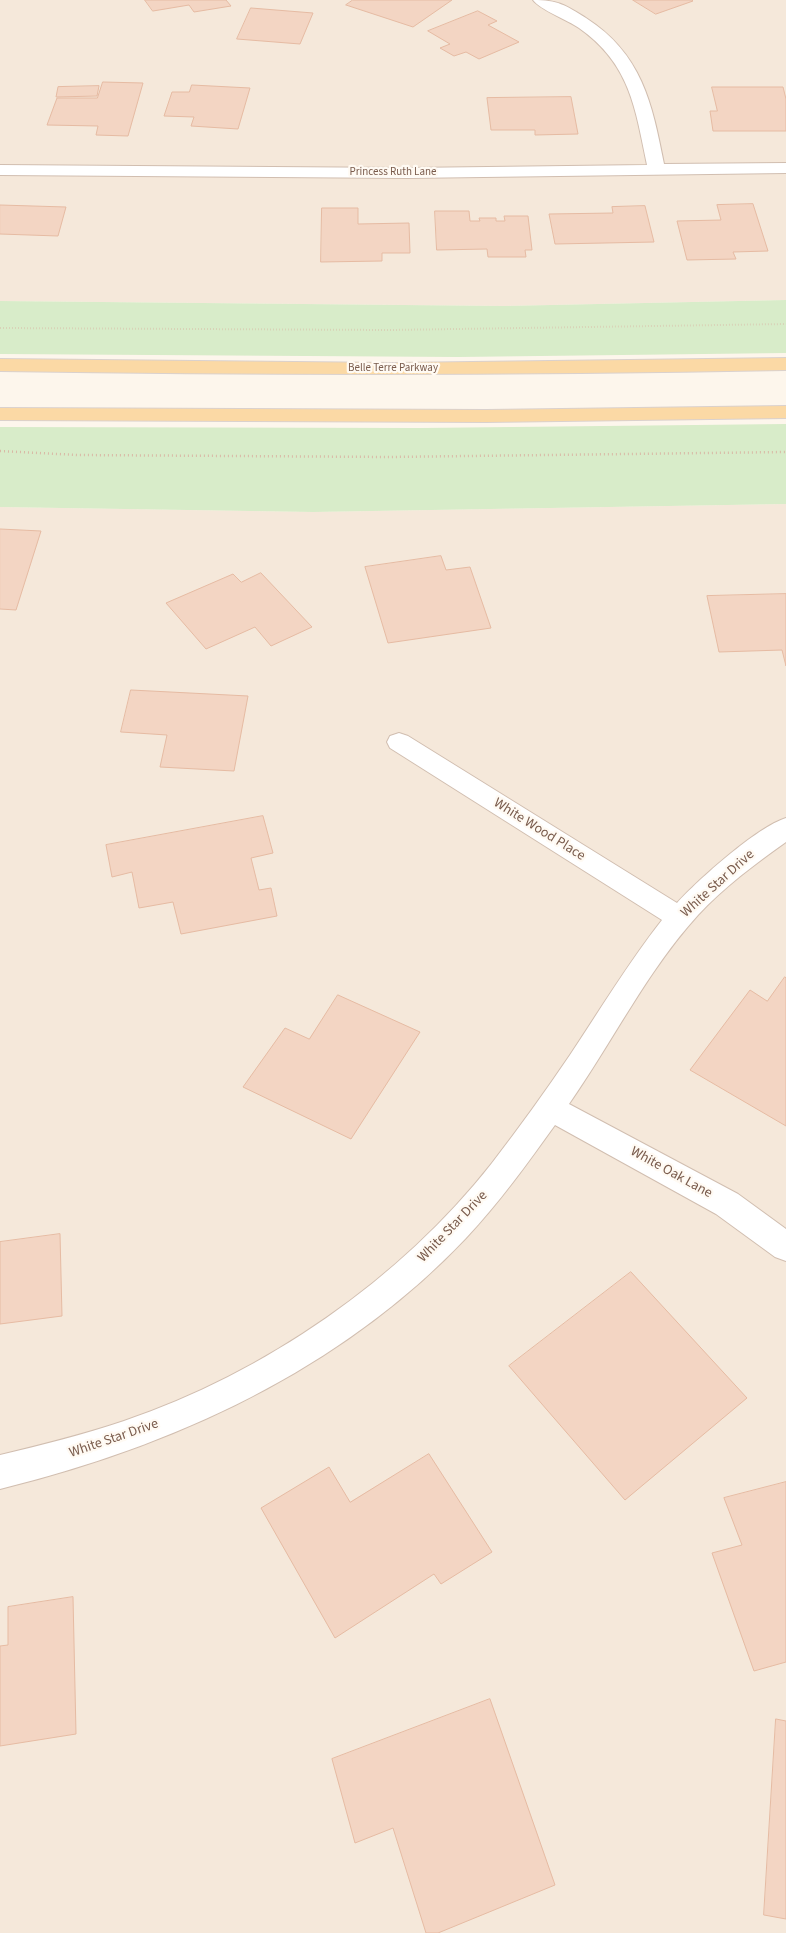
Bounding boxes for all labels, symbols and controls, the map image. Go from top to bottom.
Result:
street label: Princess Ruth Lane [350,166,436,180]
street label: Belle Terre Parkway [348,362,438,376]
street label: White Wood Place [490,795,588,865]
street label: White Star Drive [678,847,758,921]
street label: White Oak Lane [627,1144,715,1202]
street label: White Star Drive [415,1188,491,1266]
street label: White Star Drive [67,1416,161,1462]

